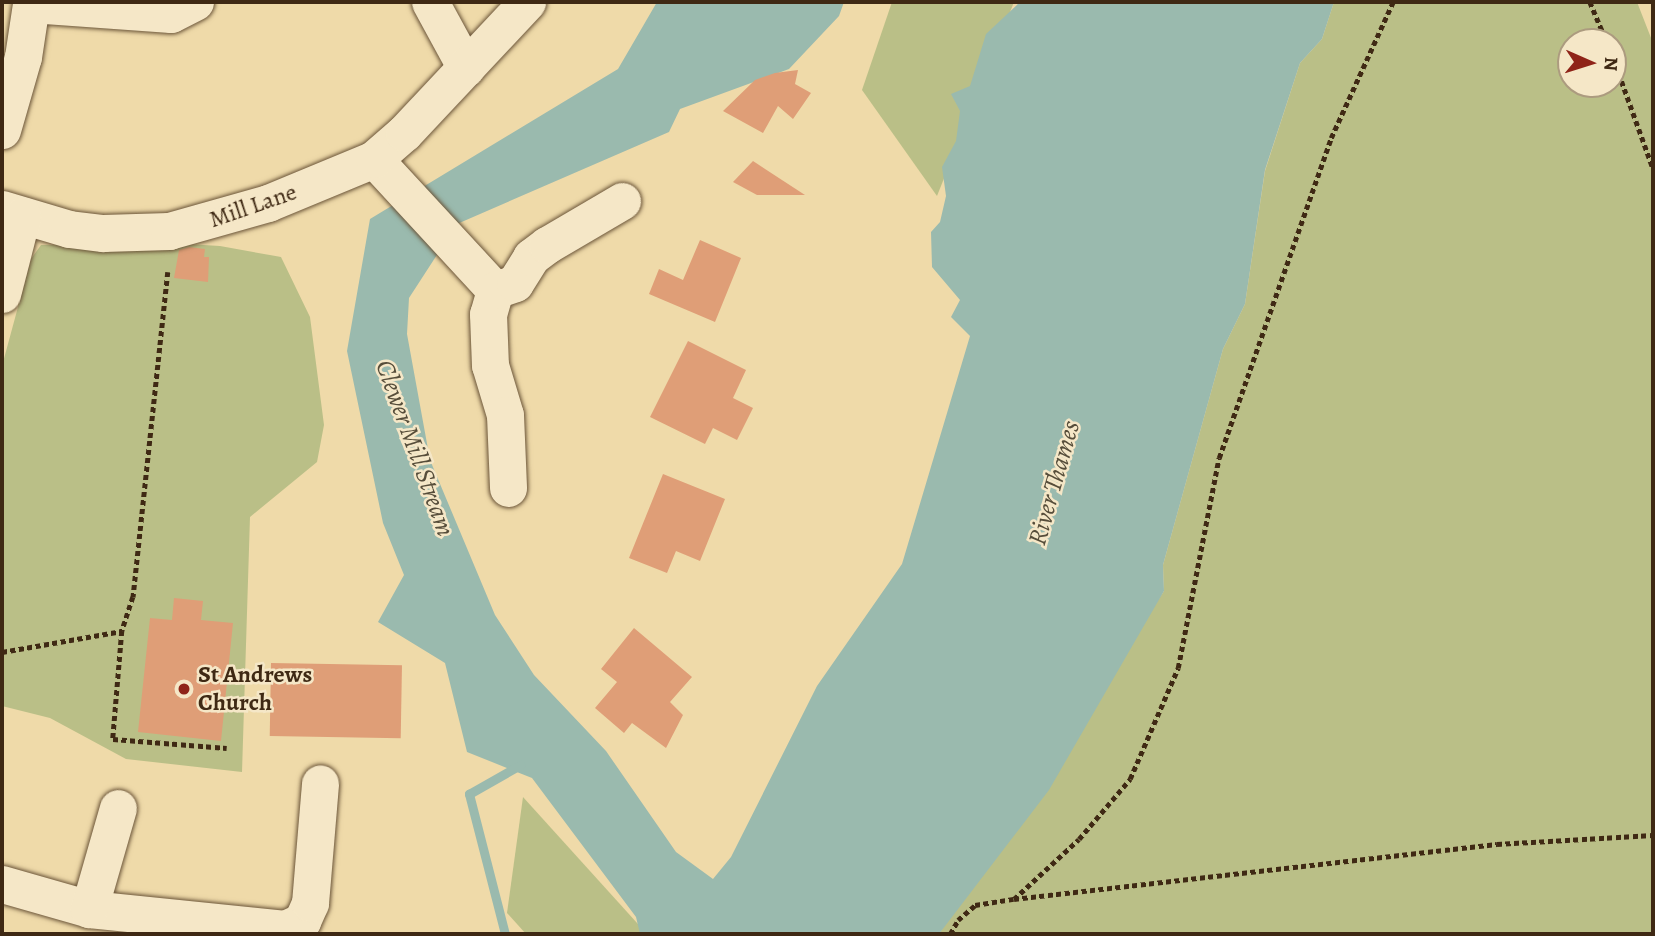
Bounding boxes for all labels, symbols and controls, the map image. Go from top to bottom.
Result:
north arrow [1557,28,1627,98]
text: N [1598,56,1624,72]
street label: Mill Lane [205,178,301,234]
water label: Clewer Mill Stream [369,356,461,540]
water label: River Thames [1021,417,1087,549]
place label: St Andrews Church [198,661,312,717]
marker: St Andrews Church [176,681,192,697]

